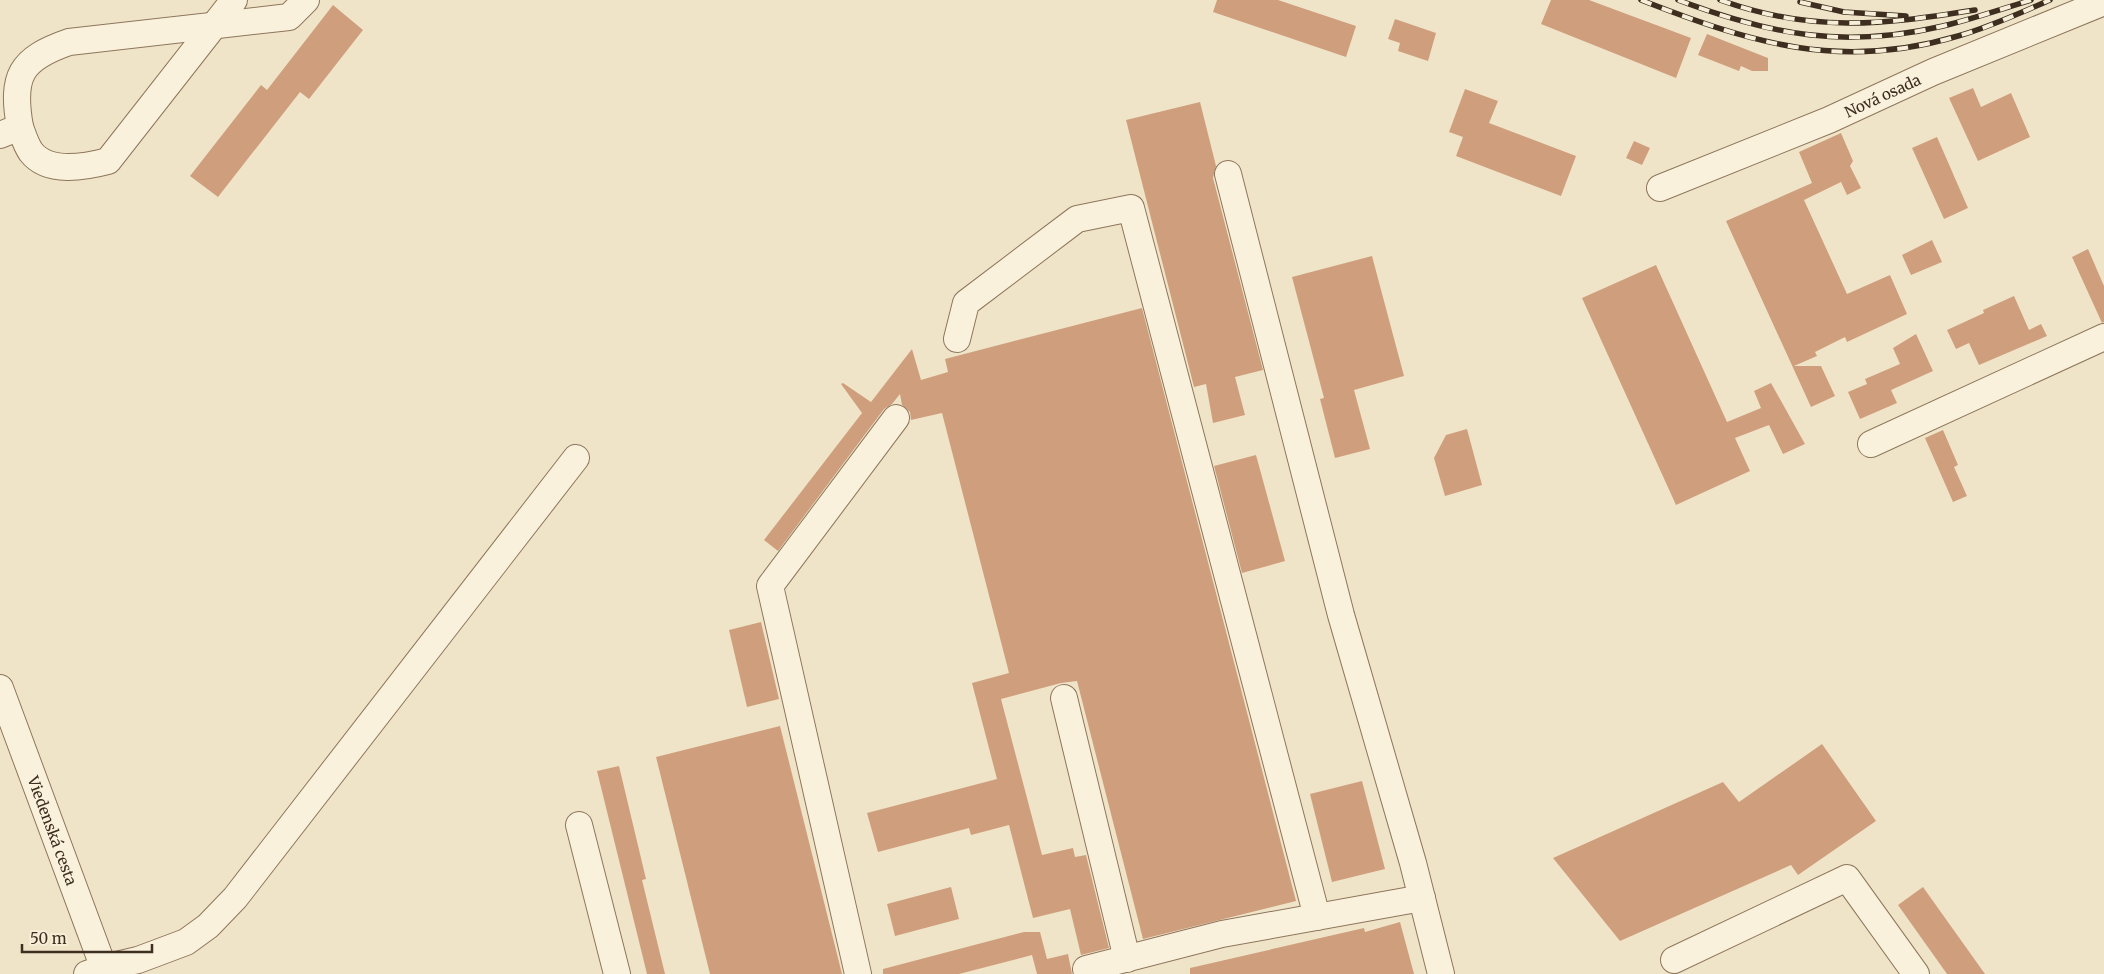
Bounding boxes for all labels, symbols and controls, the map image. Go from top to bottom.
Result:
street label: Nová osada [1841,70,1924,121]
street label: Viedenská cesta [24,772,82,888]
scale bar [22,922,152,954]
text: 50 m [30,929,67,948]

